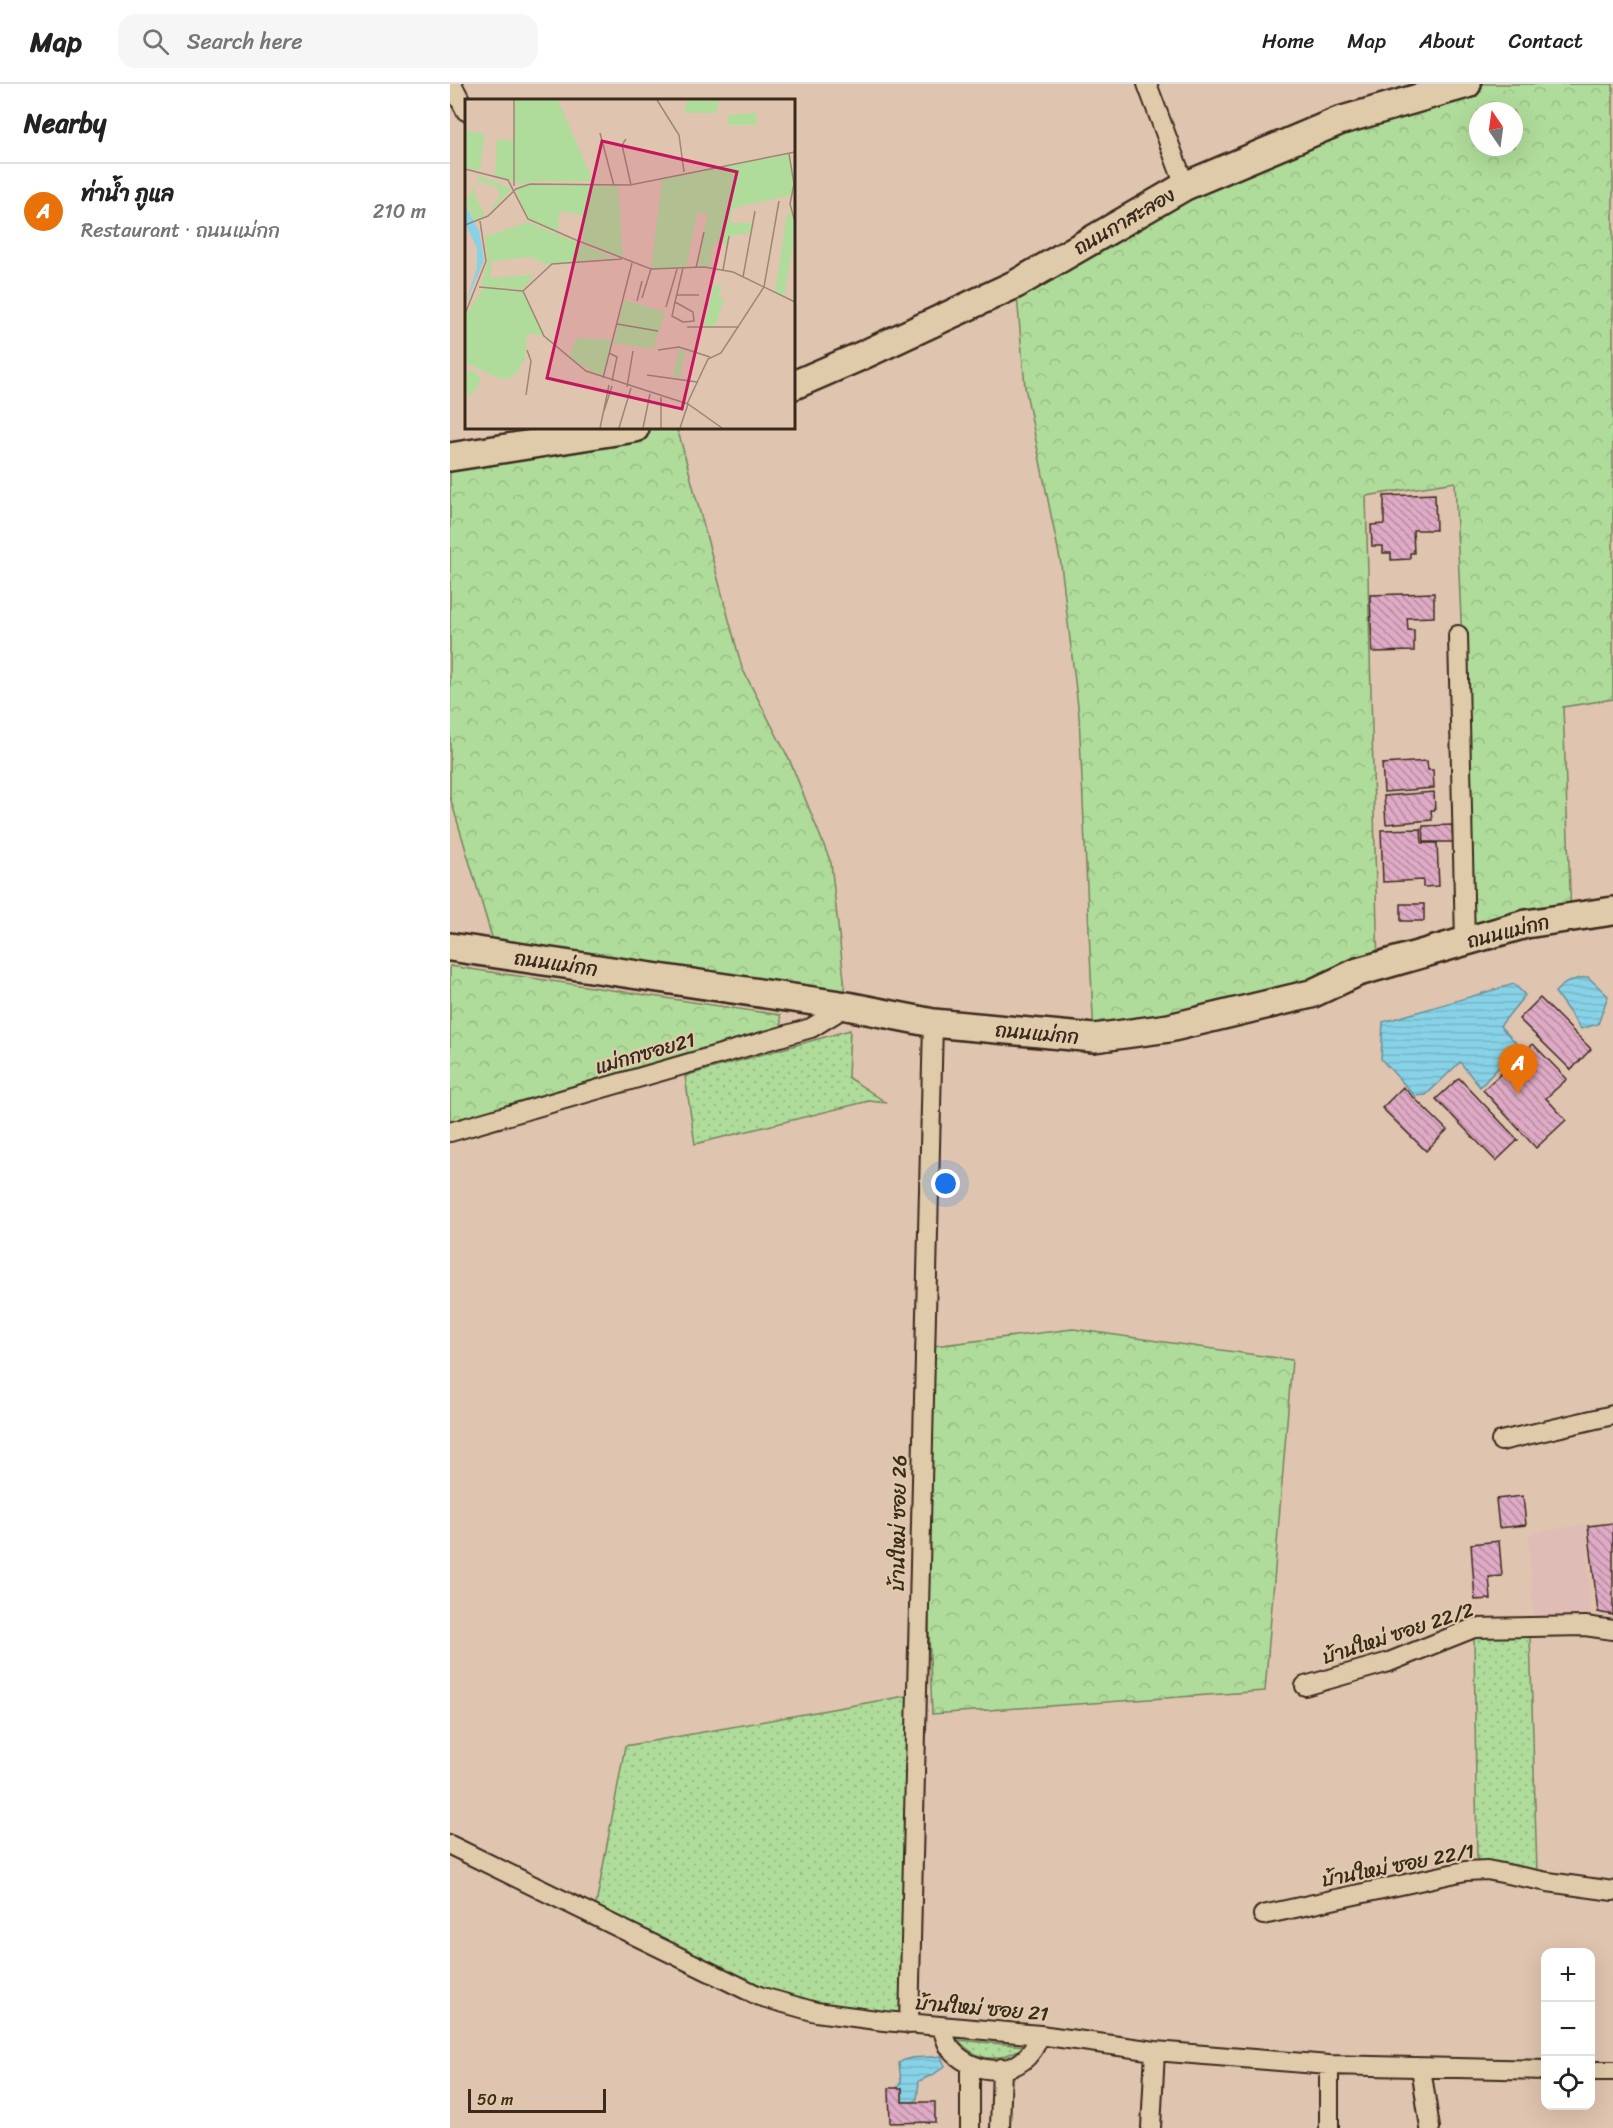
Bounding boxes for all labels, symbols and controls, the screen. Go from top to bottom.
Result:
search box [118,14,538,68]
text: Map [30,17,82,66]
text: Search here [187,22,303,61]
text: Home [1262,22,1314,60]
text: Map [1347,22,1386,60]
text: About [1419,22,1476,60]
text: Contact [1509,22,1583,60]
icon: search [139,25,172,58]
inset map [465,99,795,429]
text: Nearby [24,100,106,146]
north arrow [1469,102,1523,156]
text: ท่าน้ำ ภูแล [81,174,174,213]
street label: ถนนกาสะลอง [1067,178,1182,265]
text: A [37,194,50,229]
text: 210 m [373,194,426,229]
text: Restaurant · ถนนแม่กก [81,213,280,248]
street label: ถนนแม่กก [1463,904,1553,959]
street label: ถนนแม่กก [512,940,600,987]
street label: ถนนแม่กก [993,1012,1081,1055]
street label: แม่กกซอย21 [591,1022,700,1085]
pin: A [1498,1044,1538,1094]
your location [931,1169,960,1198]
street label: บ้านใหม่ ซอย 26 [880,1455,917,1591]
street label: บ้านใหม่ ซอย 22/2 [1318,1592,1479,1675]
street label: บ้านใหม่ ซอย 22/1 [1319,1834,1477,1897]
map controls [1541,1948,1595,2110]
button: + [1541,1948,1595,2002]
street label: บ้านใหม่ ซอย 21 [914,1985,1050,2032]
button: − [1541,2002,1595,2056]
button: locate [1541,2056,1595,2110]
text: 50 m [477,2085,513,2114]
scale bar [468,2086,606,2114]

